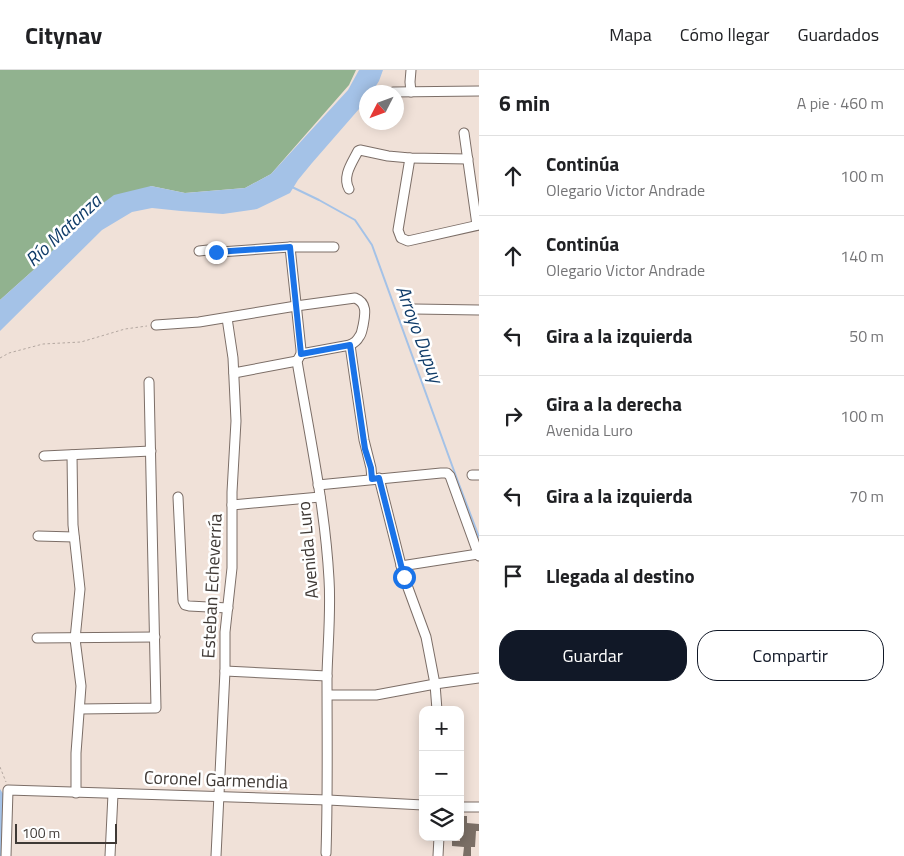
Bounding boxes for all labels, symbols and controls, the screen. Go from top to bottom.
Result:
text: Citynav [25,17,102,53]
text: Mapa [609,21,652,48]
text: Cómo llegar [680,21,769,48]
text: Guardados [797,21,879,48]
north arrow [359,85,404,130]
text: 6 min [499,87,550,119]
text: A pie · 460 m [797,91,884,115]
text: Continúa [546,149,619,178]
icon: ahead [499,162,527,190]
text: 100 m [840,164,884,188]
text: Olegario Victor Andrade [546,178,705,202]
water label: Río Matanza [18,186,108,273]
text: Continúa [546,229,619,258]
route end [205,241,228,264]
icon: ahead [499,242,527,270]
text: 140 m [840,244,884,268]
text: Olegario Victor Andrade [546,258,705,282]
water label: Arroyo Dupuy [389,281,452,389]
text: Gira a la izquierda [546,321,693,350]
icon: left [499,322,527,350]
text: 50 m [849,324,884,348]
text: Gira a la derecha [546,389,682,418]
icon: right [499,402,527,430]
text: 100 m [840,404,884,428]
text: Avenida Luro [546,418,633,442]
text: Gira a la izquierda [546,481,693,510]
icon: left [499,482,527,510]
text: 70 m [849,484,884,508]
street label: Avenida Luro [290,500,325,600]
street label: Esteban Echeverría [194,513,229,659]
text: Llegada al destino [546,561,695,590]
icon: arrive [499,562,527,590]
route start [393,566,416,589]
button: Guardar [499,630,687,681]
button: Compartir [697,630,884,681]
map controls [419,706,464,841]
button: + [419,706,464,751]
button: − [419,751,464,796]
street label: Coronel Garmendia [144,763,289,796]
button: layers [419,796,464,841]
scale bar [15,821,118,844]
text: 100 m [22,822,60,843]

